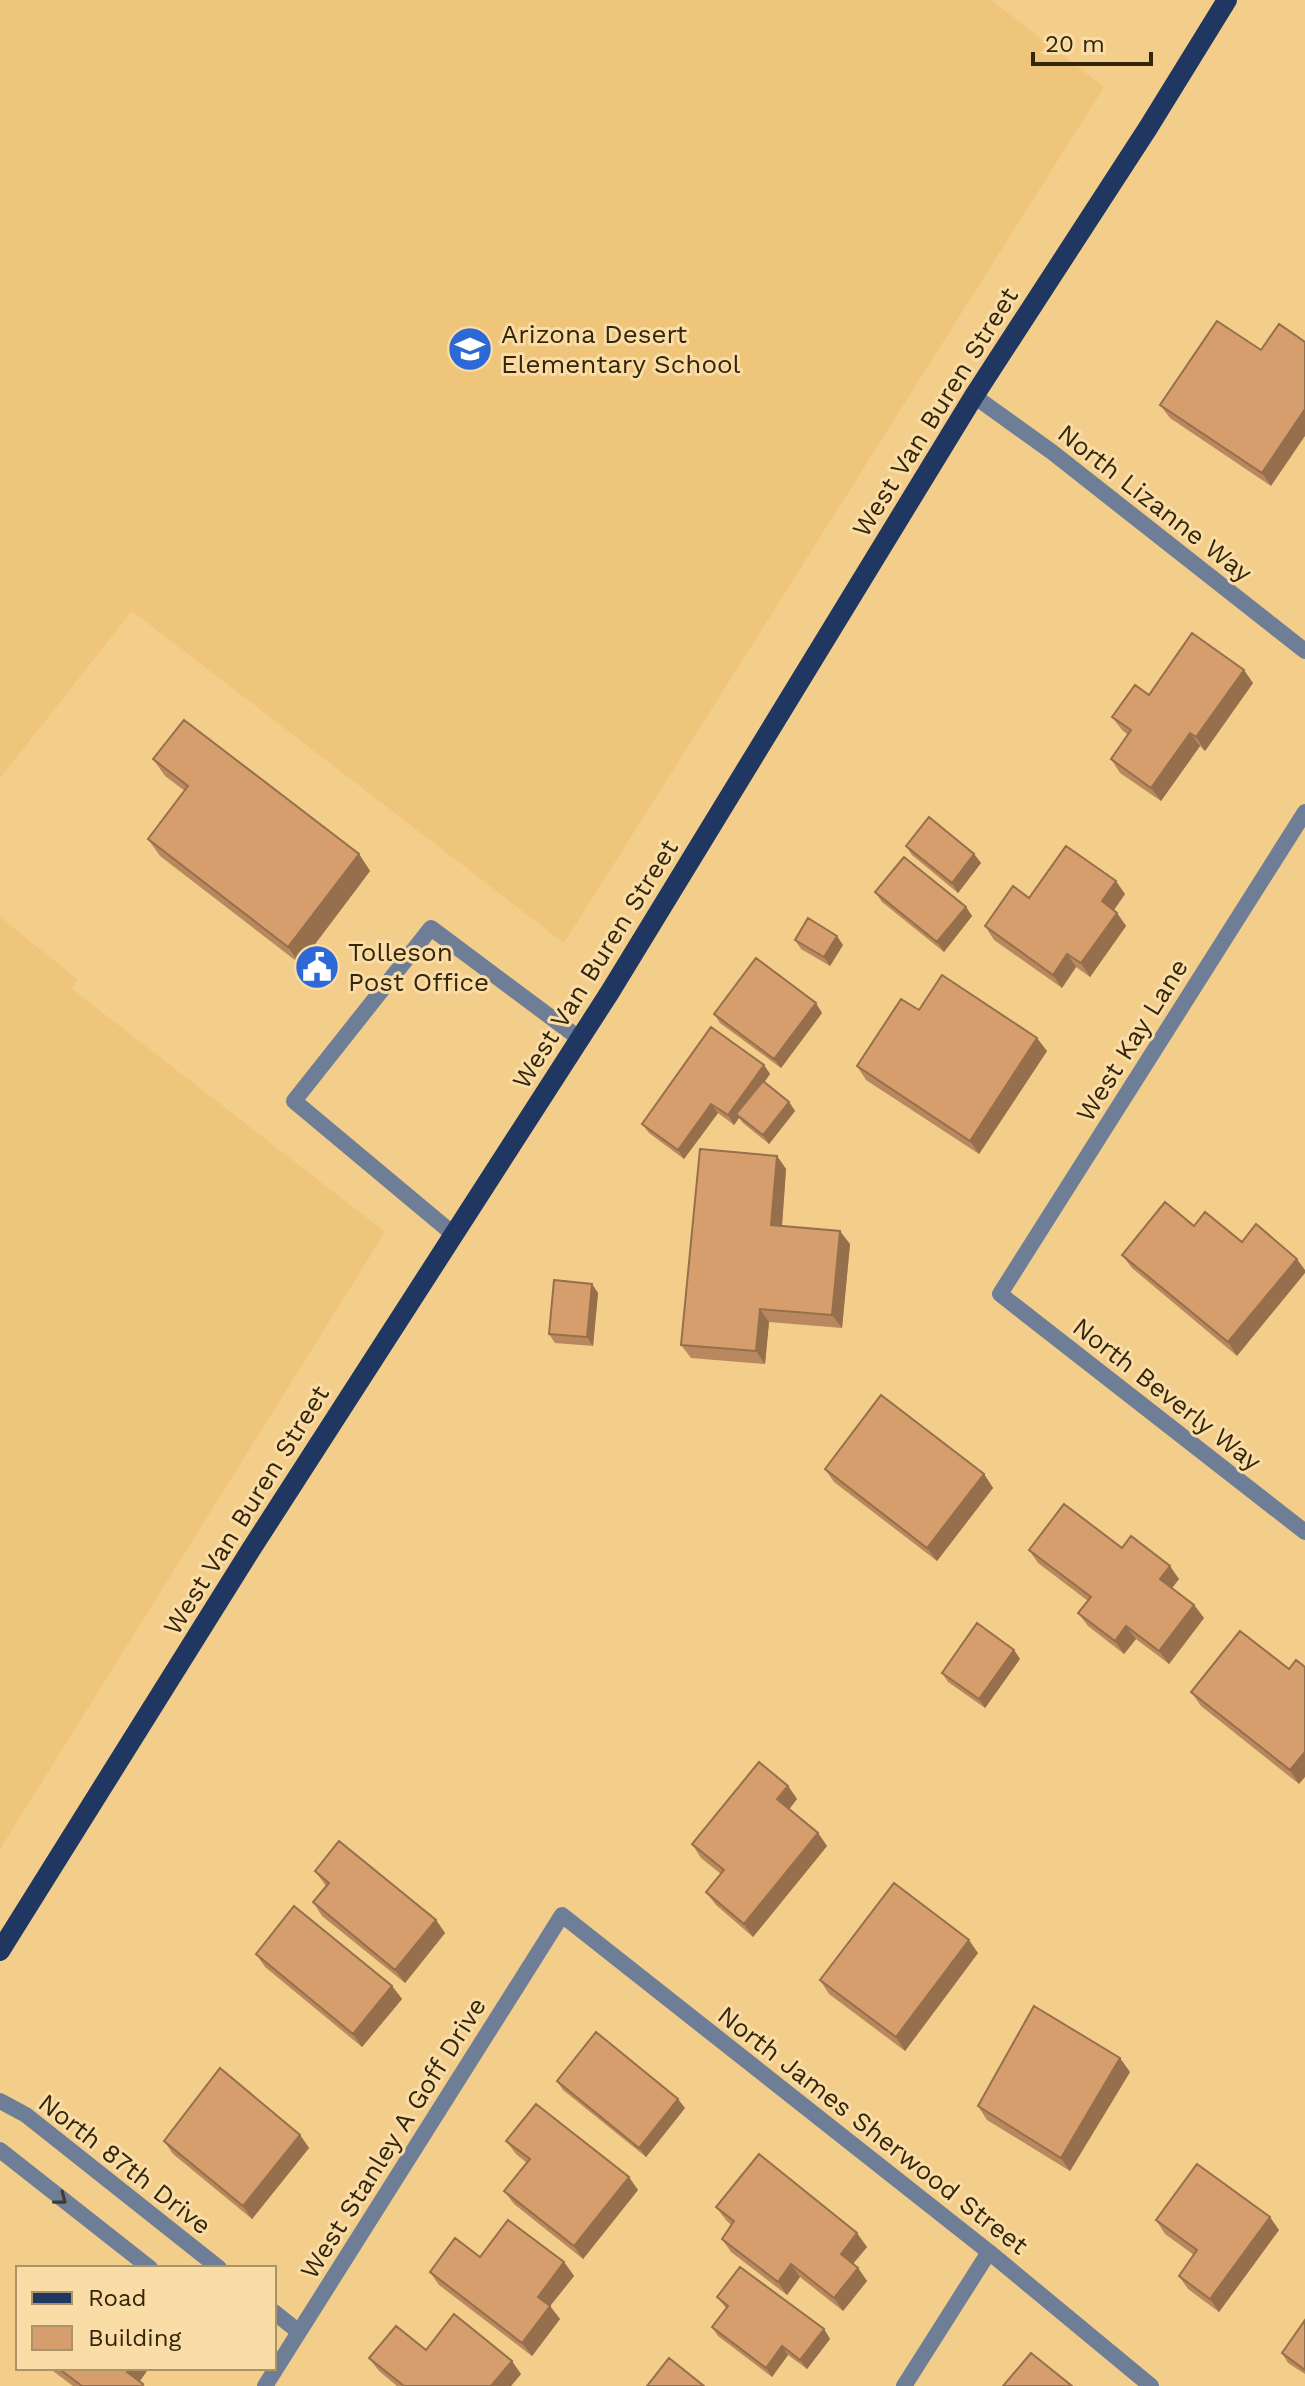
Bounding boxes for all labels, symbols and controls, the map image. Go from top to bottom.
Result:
scale bar [1033,16,1151,66]
text: 20 m [1045,30,1105,58]
street label: West Van Buren Street [846,282,1024,542]
place label: Arizona Desert Elementary School [501,319,741,379]
school or university icon: Arizona Desert Elementary School [446,325,494,373]
street label: North Lizanne Way [1052,418,1258,588]
street label: West Van Buren Street [506,834,684,1094]
place label: Tolleson Post Office [348,937,489,997]
public building icon: Tolleson Post Office [293,943,341,991]
street label: West Kay Lane [1070,953,1194,1127]
street label: North Beverly Way [1067,1311,1268,1477]
street label: West Van Buren Street [157,1380,335,1640]
street label: West Stanley A Goff Drive [294,1992,492,2284]
street label: North James Sherwood Street [712,2000,1034,2260]
street label: North 87th Drive [33,2087,217,2241]
one-way arrow [52,2189,67,2203]
legend [16,2266,276,2370]
text: Road [88,2284,147,2312]
text: Building [88,2324,181,2352]

